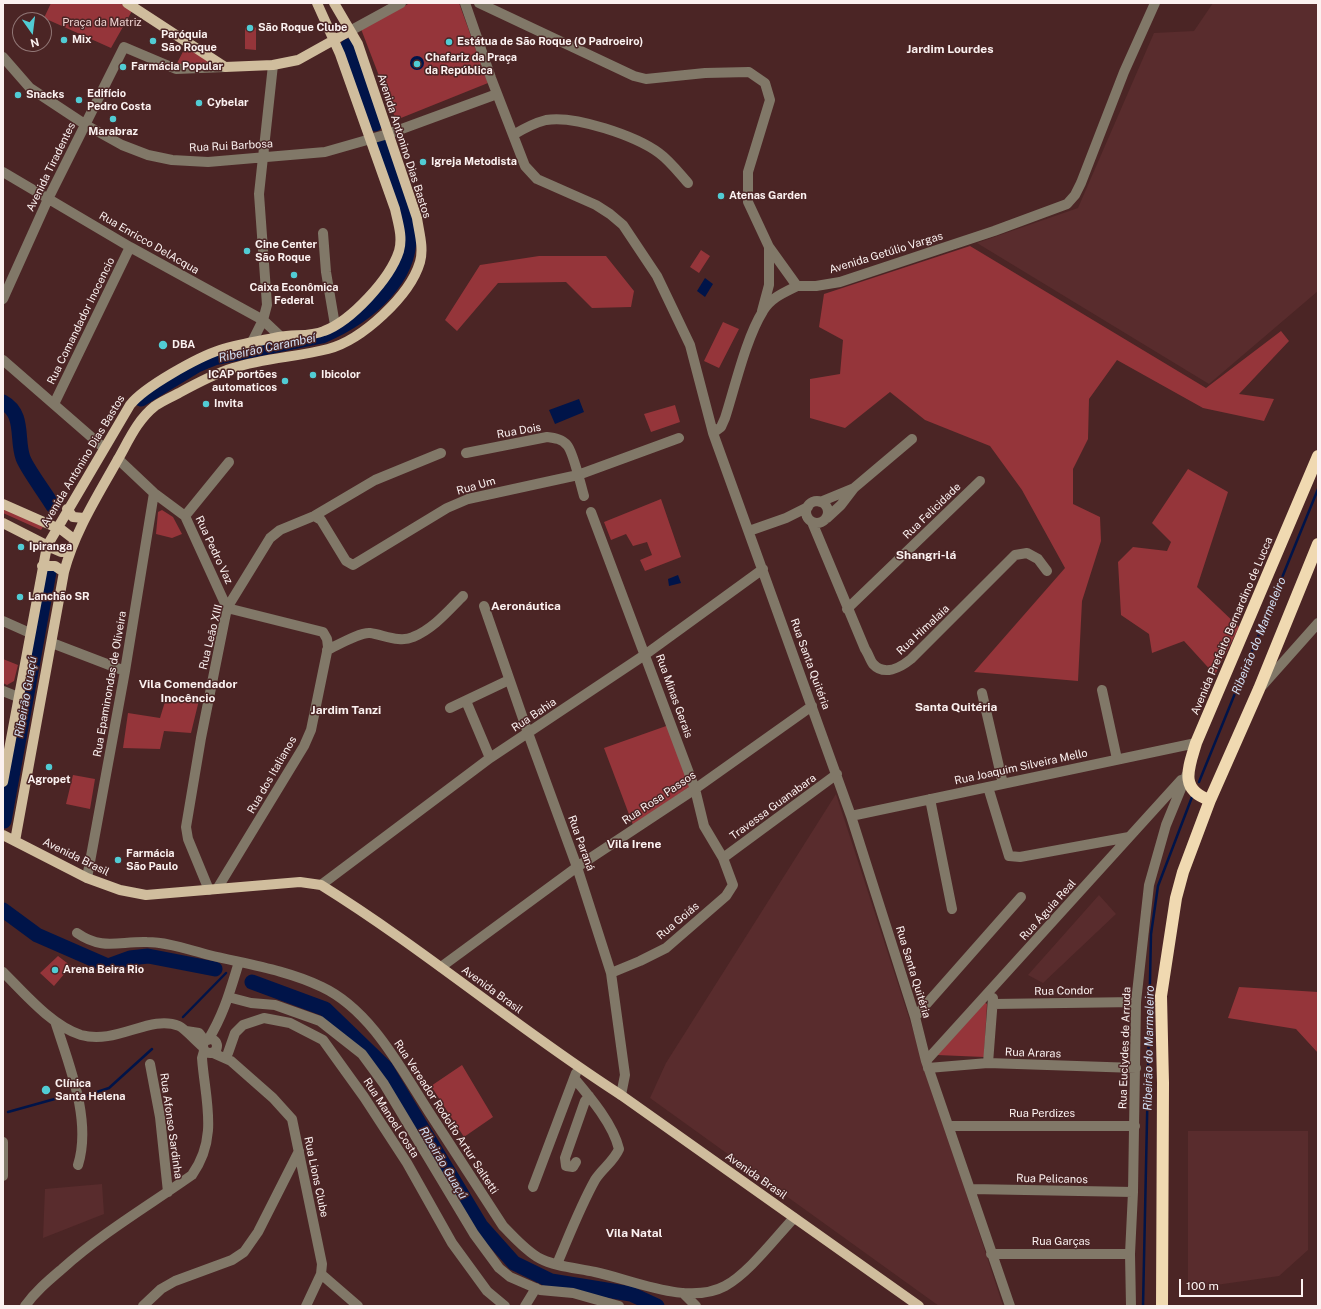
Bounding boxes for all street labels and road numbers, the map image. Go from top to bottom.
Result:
street label: Avenida Antonino Dias Bastos [374,72,434,220]
street label: Avenida Tiradentes [24,120,78,214]
street label: Rua Rui Barbosa [189,137,273,155]
street label: Rua Enricco DelAcqua [97,209,201,277]
street label: Avenida Getúlio Vargas [828,229,944,277]
street label: Rua Comandador Inocencio [44,255,118,387]
street label: Avenida Antonino Dias Bastos [38,393,128,529]
street label: Rua Dois [496,421,542,441]
street label: Rua Um [455,474,497,498]
street label: Rua Felicidade [900,480,964,542]
street label: Rua Pedro Vaz [192,514,236,586]
street label: Avenida Prefeito Bernardino de Lucca [1188,535,1276,717]
street label: Rua Himalaia [894,602,952,658]
street label: Rua Leão XIII [197,603,225,671]
street label: Rua Epaminondas de Oliveira [91,610,129,758]
street label: Rua Santa Quitéria [787,617,833,711]
street label: Rua Minas Gerais [653,652,695,740]
street label: Rua Bahia [509,695,559,735]
street label: Rua dos Italianos [245,734,299,816]
street label: Rua Joaquim Silveira Mello [953,746,1089,788]
street label: Rua Rosa Passos [620,768,698,828]
street label: Travessa Guanabara [727,771,819,843]
street label: Rua Paraná [565,813,597,873]
street label: Avenida Brasil [41,835,111,879]
street label: Rua Águia Real [1017,877,1079,943]
street label: Rua Goiás [654,900,702,942]
street label: Rua Santa Quitéria [893,924,933,1020]
street label: Avenida Brasil [459,963,525,1017]
street label: Rua Condor [1034,984,1094,998]
street label: Rua Euclydes de Arruda [1116,987,1134,1109]
street label: Rua Vereador Rodolfo Artur Saltetti [391,1037,501,1197]
street label: Rua Araras [1005,1045,1061,1061]
street label: Rua Afonso Sardinha [157,1072,185,1180]
street label: Rua Manoel Costa [360,1076,422,1160]
street label: Rua Perdizes [1009,1107,1075,1121]
street label: Rua Lions Clube [301,1135,331,1219]
street label: Avenida Brasil [723,1150,789,1202]
street label: Rua Pelicanos [1016,1172,1088,1186]
street label: Rua Garças [1032,1235,1090,1249]

